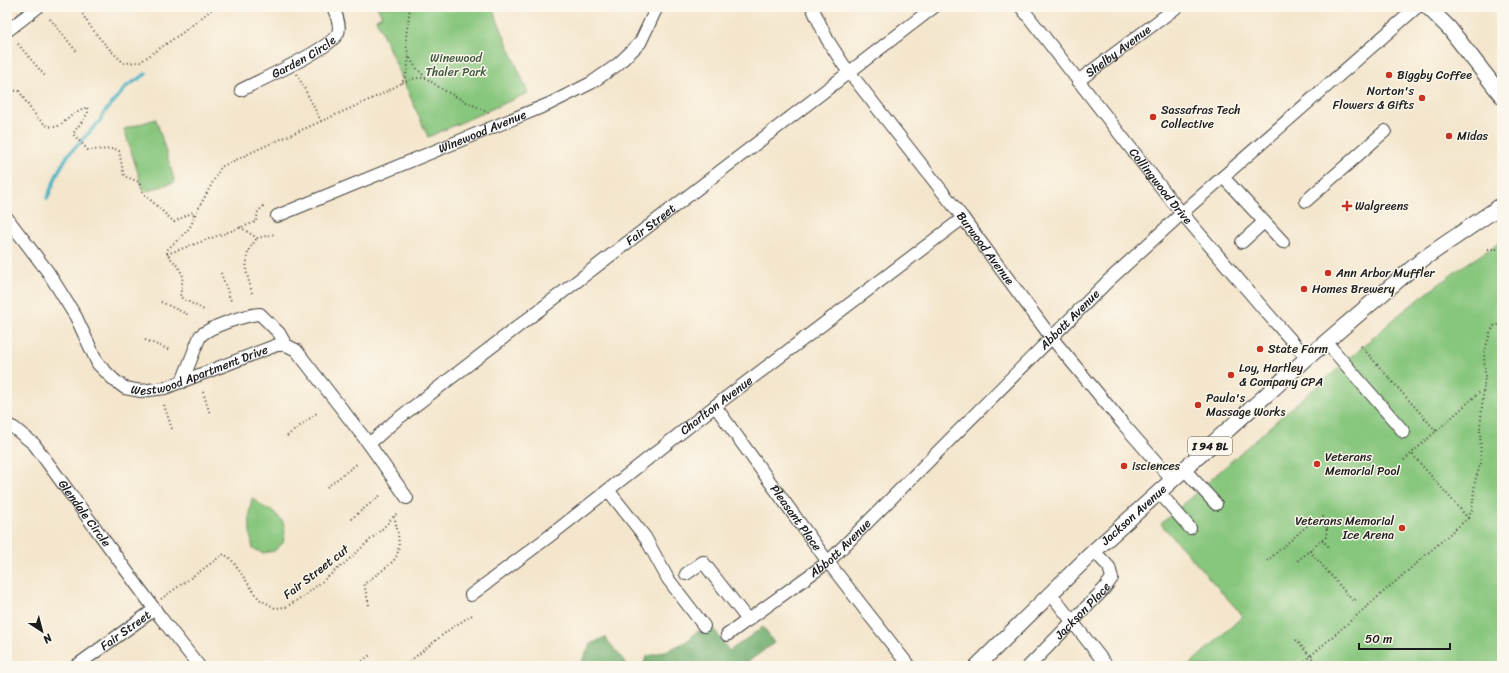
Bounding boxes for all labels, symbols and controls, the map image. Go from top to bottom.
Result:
street label: Shelby Avenue [1080,19,1156,83]
street label: Garden Circle [268,30,342,85]
park label: Winewood Thaler Park [425,47,487,83]
place label: Biggby Coffee [1397,64,1472,86]
marker: Biggby Coffee [1384,70,1394,80]
place label: Norton's Flowers & Gifts [1333,80,1414,116]
marker: Norton's Flowers & Gifts [1417,93,1427,103]
place label: Sassafras Tech Collective [1161,99,1240,135]
street label: Winewood Avenue [435,103,530,159]
marker: Sassafras Tech Collective [1148,112,1158,122]
place label: Midas [1457,125,1488,147]
marker: Midas [1444,131,1454,141]
street label: Collingwood Drive [1123,143,1198,230]
place label: Walgreens [1355,195,1409,217]
street label: Fair Street [621,198,681,251]
marker: Walgreens [1342,201,1352,211]
street label: Burwood Avenue [951,207,1020,290]
place label: Ann Arbor Muffler [1335,262,1435,284]
marker: Ann Arbor Muffler [1323,268,1333,278]
place label: Homes Brewery [1312,278,1395,300]
street label: Abbott Avenue [1033,284,1105,356]
marker: Homes Brewery [1299,284,1309,294]
street label: Westwood Apartment Drive [129,338,271,402]
place label: State Farm [1268,338,1328,360]
marker: State Farm [1255,344,1265,354]
place label: Loy, Hartley & Company CPA [1239,357,1323,393]
street label: Charlton Avenue [675,370,758,441]
marker: Loy, Hartley & Company CPA [1226,370,1236,380]
place label: Paula's Massage Works [1206,387,1285,423]
marker: Paula's Massage Works [1193,400,1203,410]
road number: I 94 BL [1188,437,1232,455]
place label: Veterans Memorial Pool [1325,446,1400,482]
place label: isciences [1132,455,1181,477]
marker: Veterans Memorial Pool [1312,459,1322,469]
marker: isciences [1119,461,1129,471]
street label: Glendale Circle [52,475,117,552]
street label: Jackson Avenue [1095,479,1172,551]
street label: Pleasant Place [764,480,828,556]
place label: Veterans Memorial Ice Arena [1295,510,1395,546]
street label: Abbott Avenue [804,513,877,584]
marker: Veterans Memorial Ice Arena [1397,523,1407,533]
street label: Fair Street cut [278,538,355,605]
street label: Jackson Place [1048,577,1117,646]
street label: Fair Street [95,604,156,656]
north arrow [22,611,62,651]
scale bar [1359,625,1450,651]
text: N [39,628,57,649]
text: 50 m [1365,628,1392,650]

